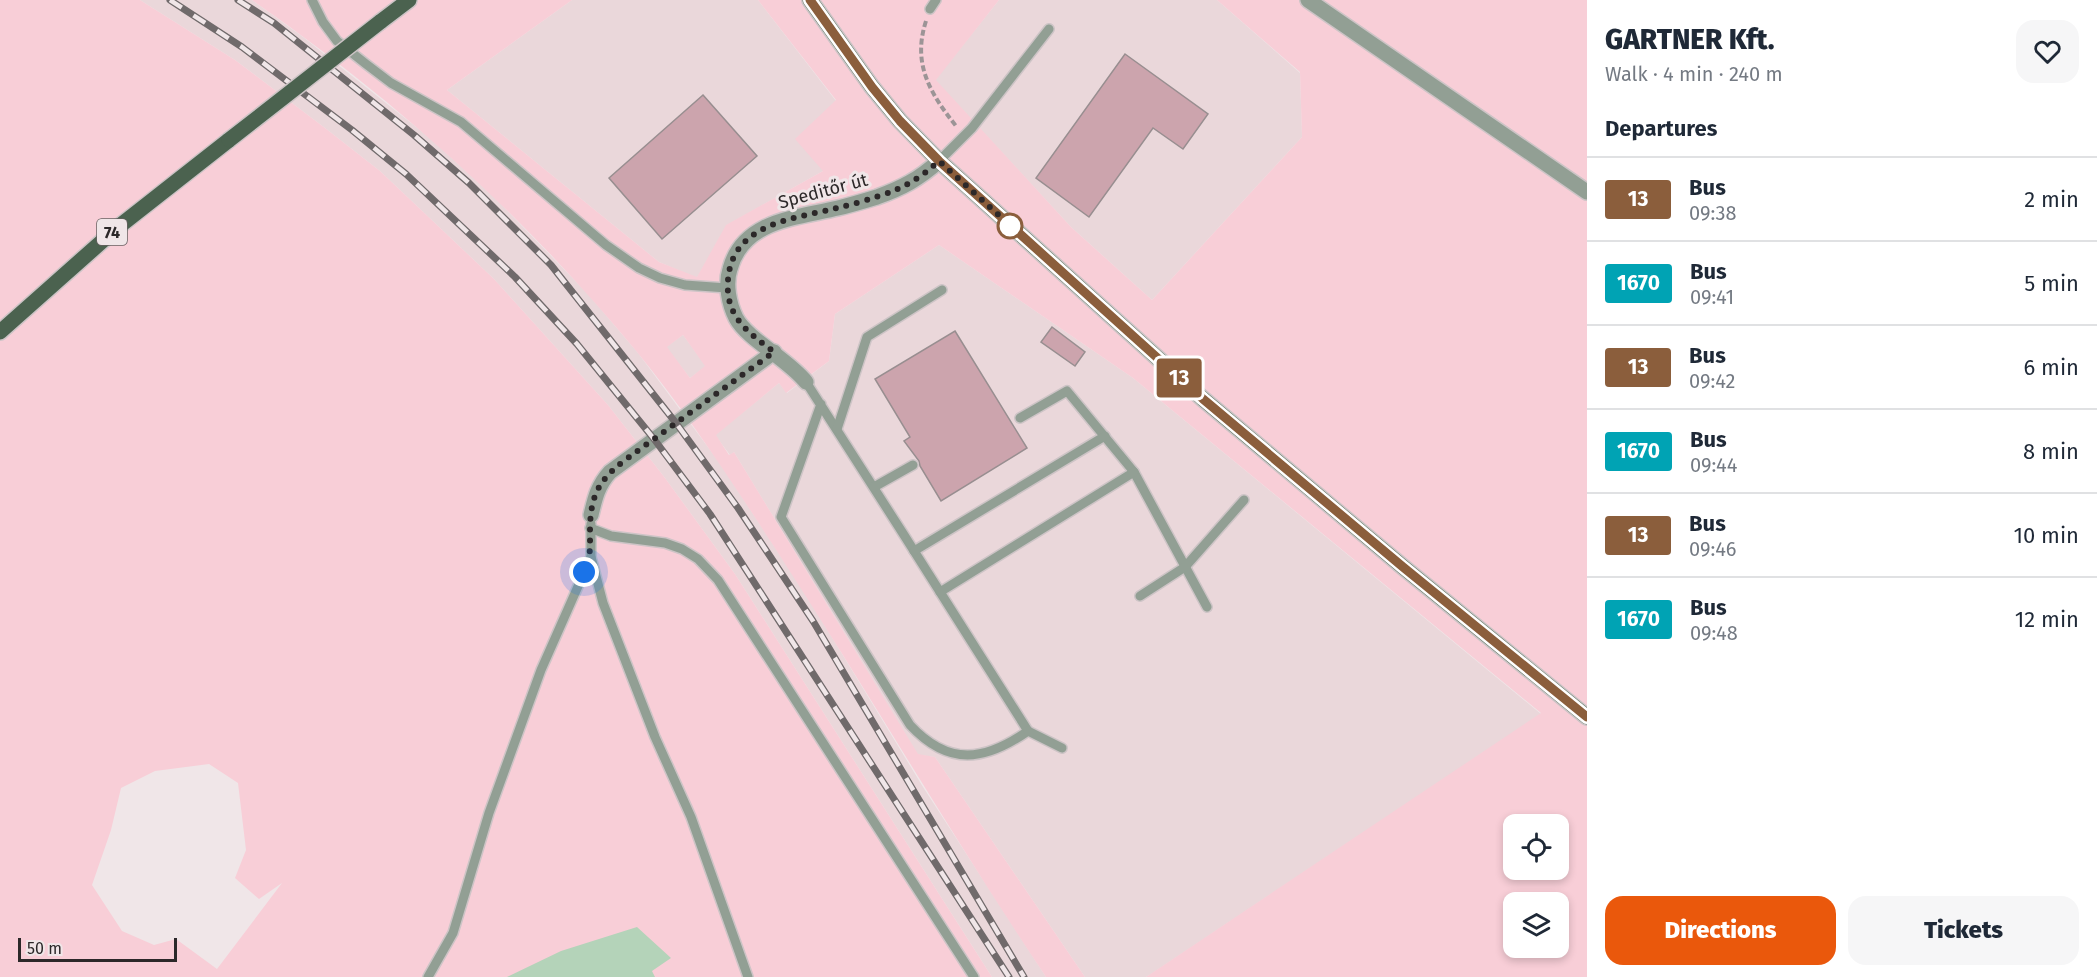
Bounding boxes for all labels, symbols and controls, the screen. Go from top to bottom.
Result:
button: heart [2016,20,2079,83]
text: GARTNER Kft. [1605,23,1774,56]
text: Walk · 4 min · 240 m [1605,62,1783,86]
text: Departures [1605,115,1717,142]
street label: Speditőr út [776,168,871,213]
text: Bus [1689,174,1726,201]
text: 13 [1628,186,1648,212]
text: 2 min [2024,186,2079,213]
text: 09:38 [1689,201,1736,225]
unlabelled marker [997,213,1023,239]
road number: 74 [97,219,127,245]
text: Bus [1690,258,1727,285]
text: 1670 [1617,270,1660,296]
text: 5 min [2024,270,2079,297]
text: 09:41 [1690,285,1734,309]
text: Bus [1689,342,1726,369]
text: 13 [1628,354,1648,380]
text: 6 min [2023,354,2079,381]
line badge: 13 [1152,358,1206,398]
text: 13 [1169,365,1189,391]
text: 09:42 [1689,369,1735,393]
text: Bus [1690,426,1727,453]
text: 1670 [1617,438,1660,464]
text: 8 min [2023,438,2079,465]
text: 09:44 [1690,453,1737,477]
text: Bus [1689,510,1726,537]
text: 13 [1628,522,1648,548]
text: 10 min [2013,522,2079,549]
text: 09:46 [1689,537,1736,561]
your location [569,557,599,587]
text: Bus [1690,594,1727,621]
text: 1670 [1617,606,1660,632]
text: 12 min [2015,606,2079,633]
text: 09:48 [1690,621,1738,645]
map controls [1503,814,1569,958]
button: locate [1503,814,1569,880]
button: layers [1503,892,1569,958]
button: Directions [1605,896,1836,965]
button: Tickets [1848,896,2079,965]
scale bar [18,935,177,962]
text: 50 m [27,939,62,958]

